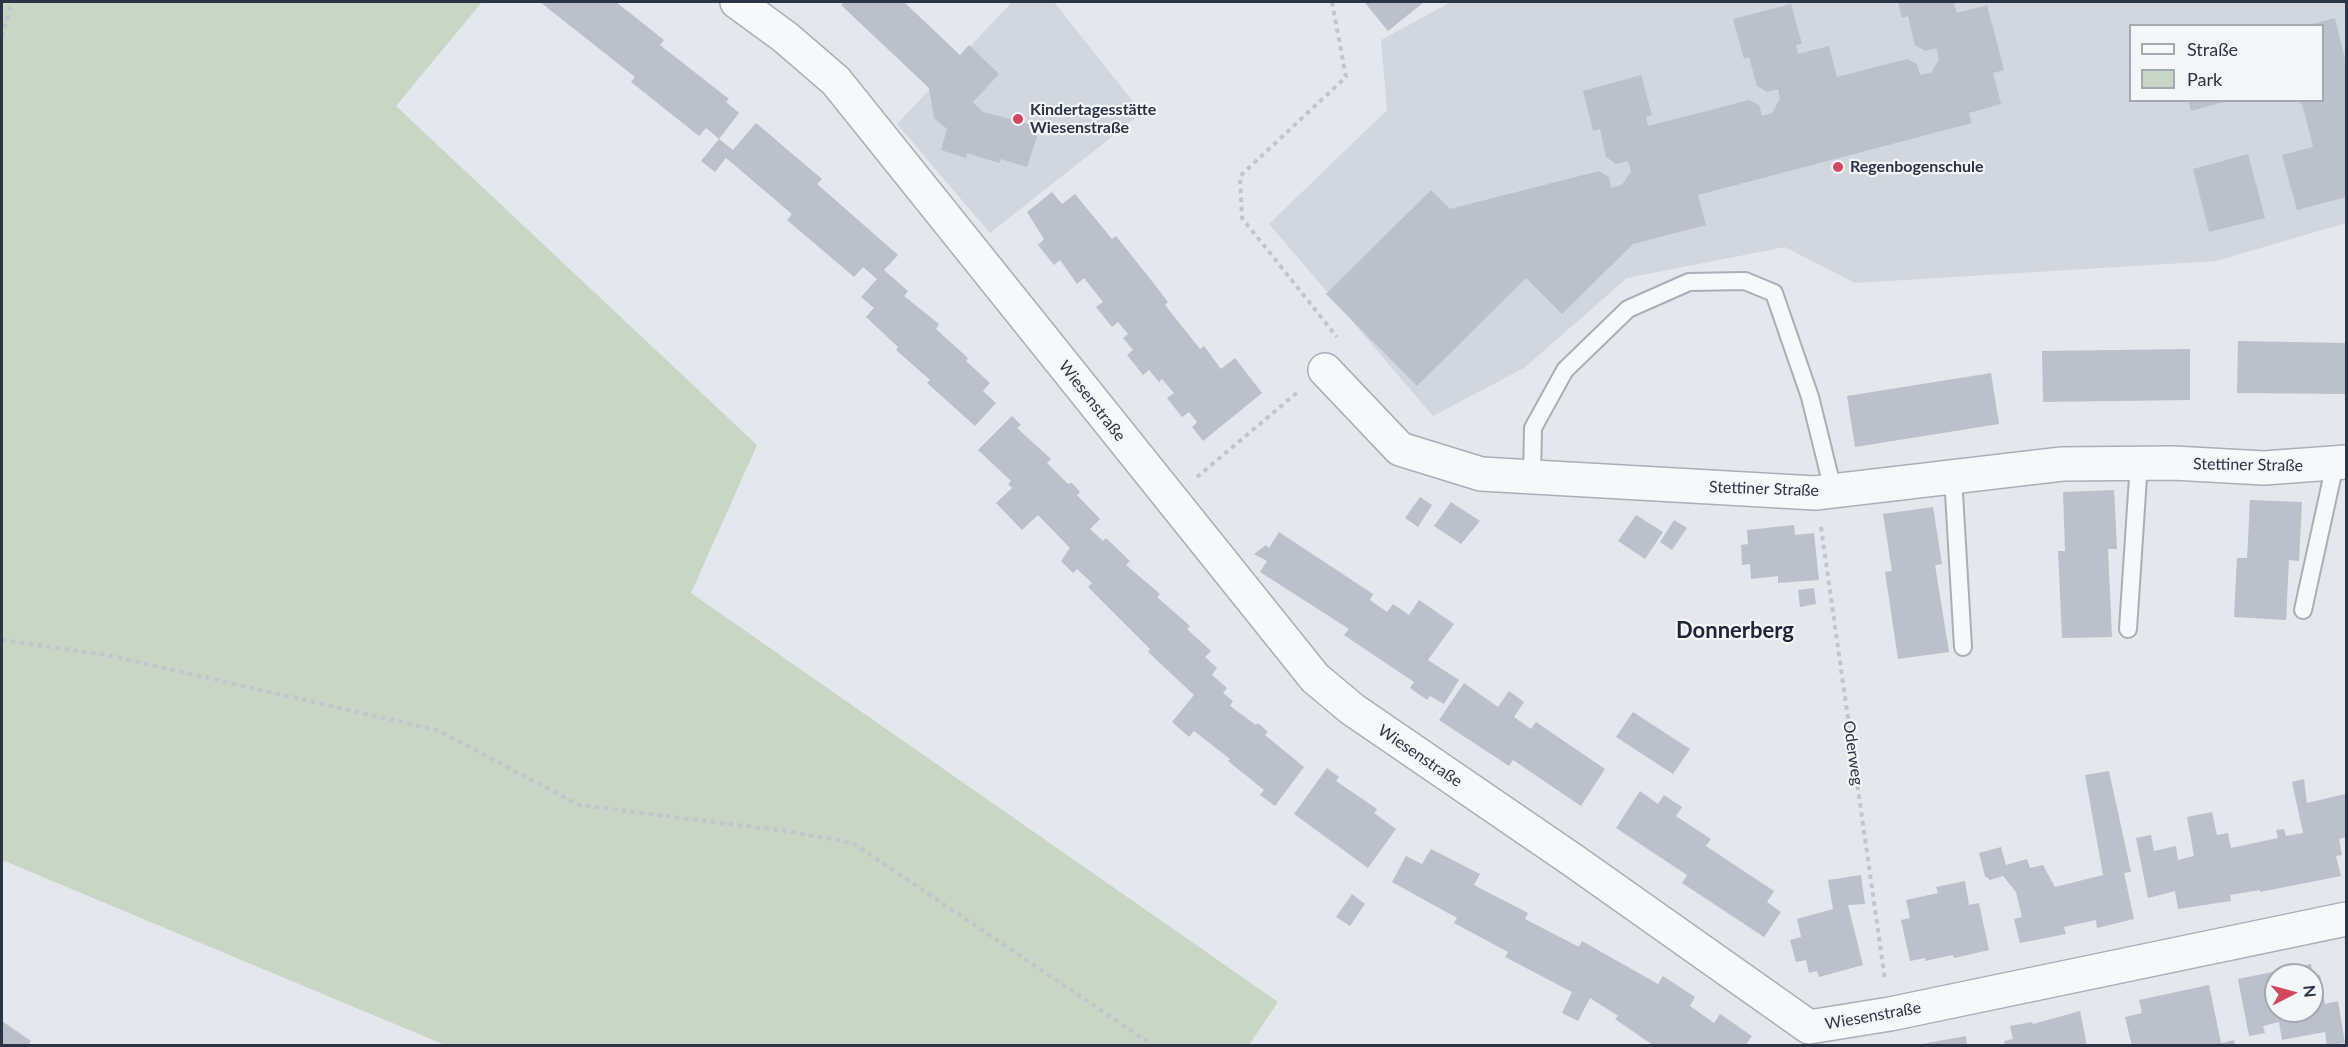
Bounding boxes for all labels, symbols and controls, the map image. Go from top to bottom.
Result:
legend [2129,24,2324,102]
text: Straße [2187,38,2238,60]
text: Park [2187,68,2222,90]
place label: Kindertagesstätte Wiesenstraße [1030,100,1156,138]
marker: Kindertagesstätte Wiesenstraße [1011,112,1025,126]
place label: Regenbogenschule [1850,157,1984,177]
marker: Regenbogenschule [1831,160,1845,174]
street label: Wiesenstraße [1055,357,1129,445]
street label: Stettiner Straße [2193,454,2303,476]
street label: Stettiner Straße [1709,477,1819,501]
district label: Donnerberg [1676,618,1794,644]
street label: Oderweg [1839,719,1867,787]
street label: Wiesenstraße [1374,721,1466,791]
north arrow [2264,963,2324,1023]
text: N [2300,984,2321,998]
street label: Wiesenstraße [1823,998,1923,1034]

